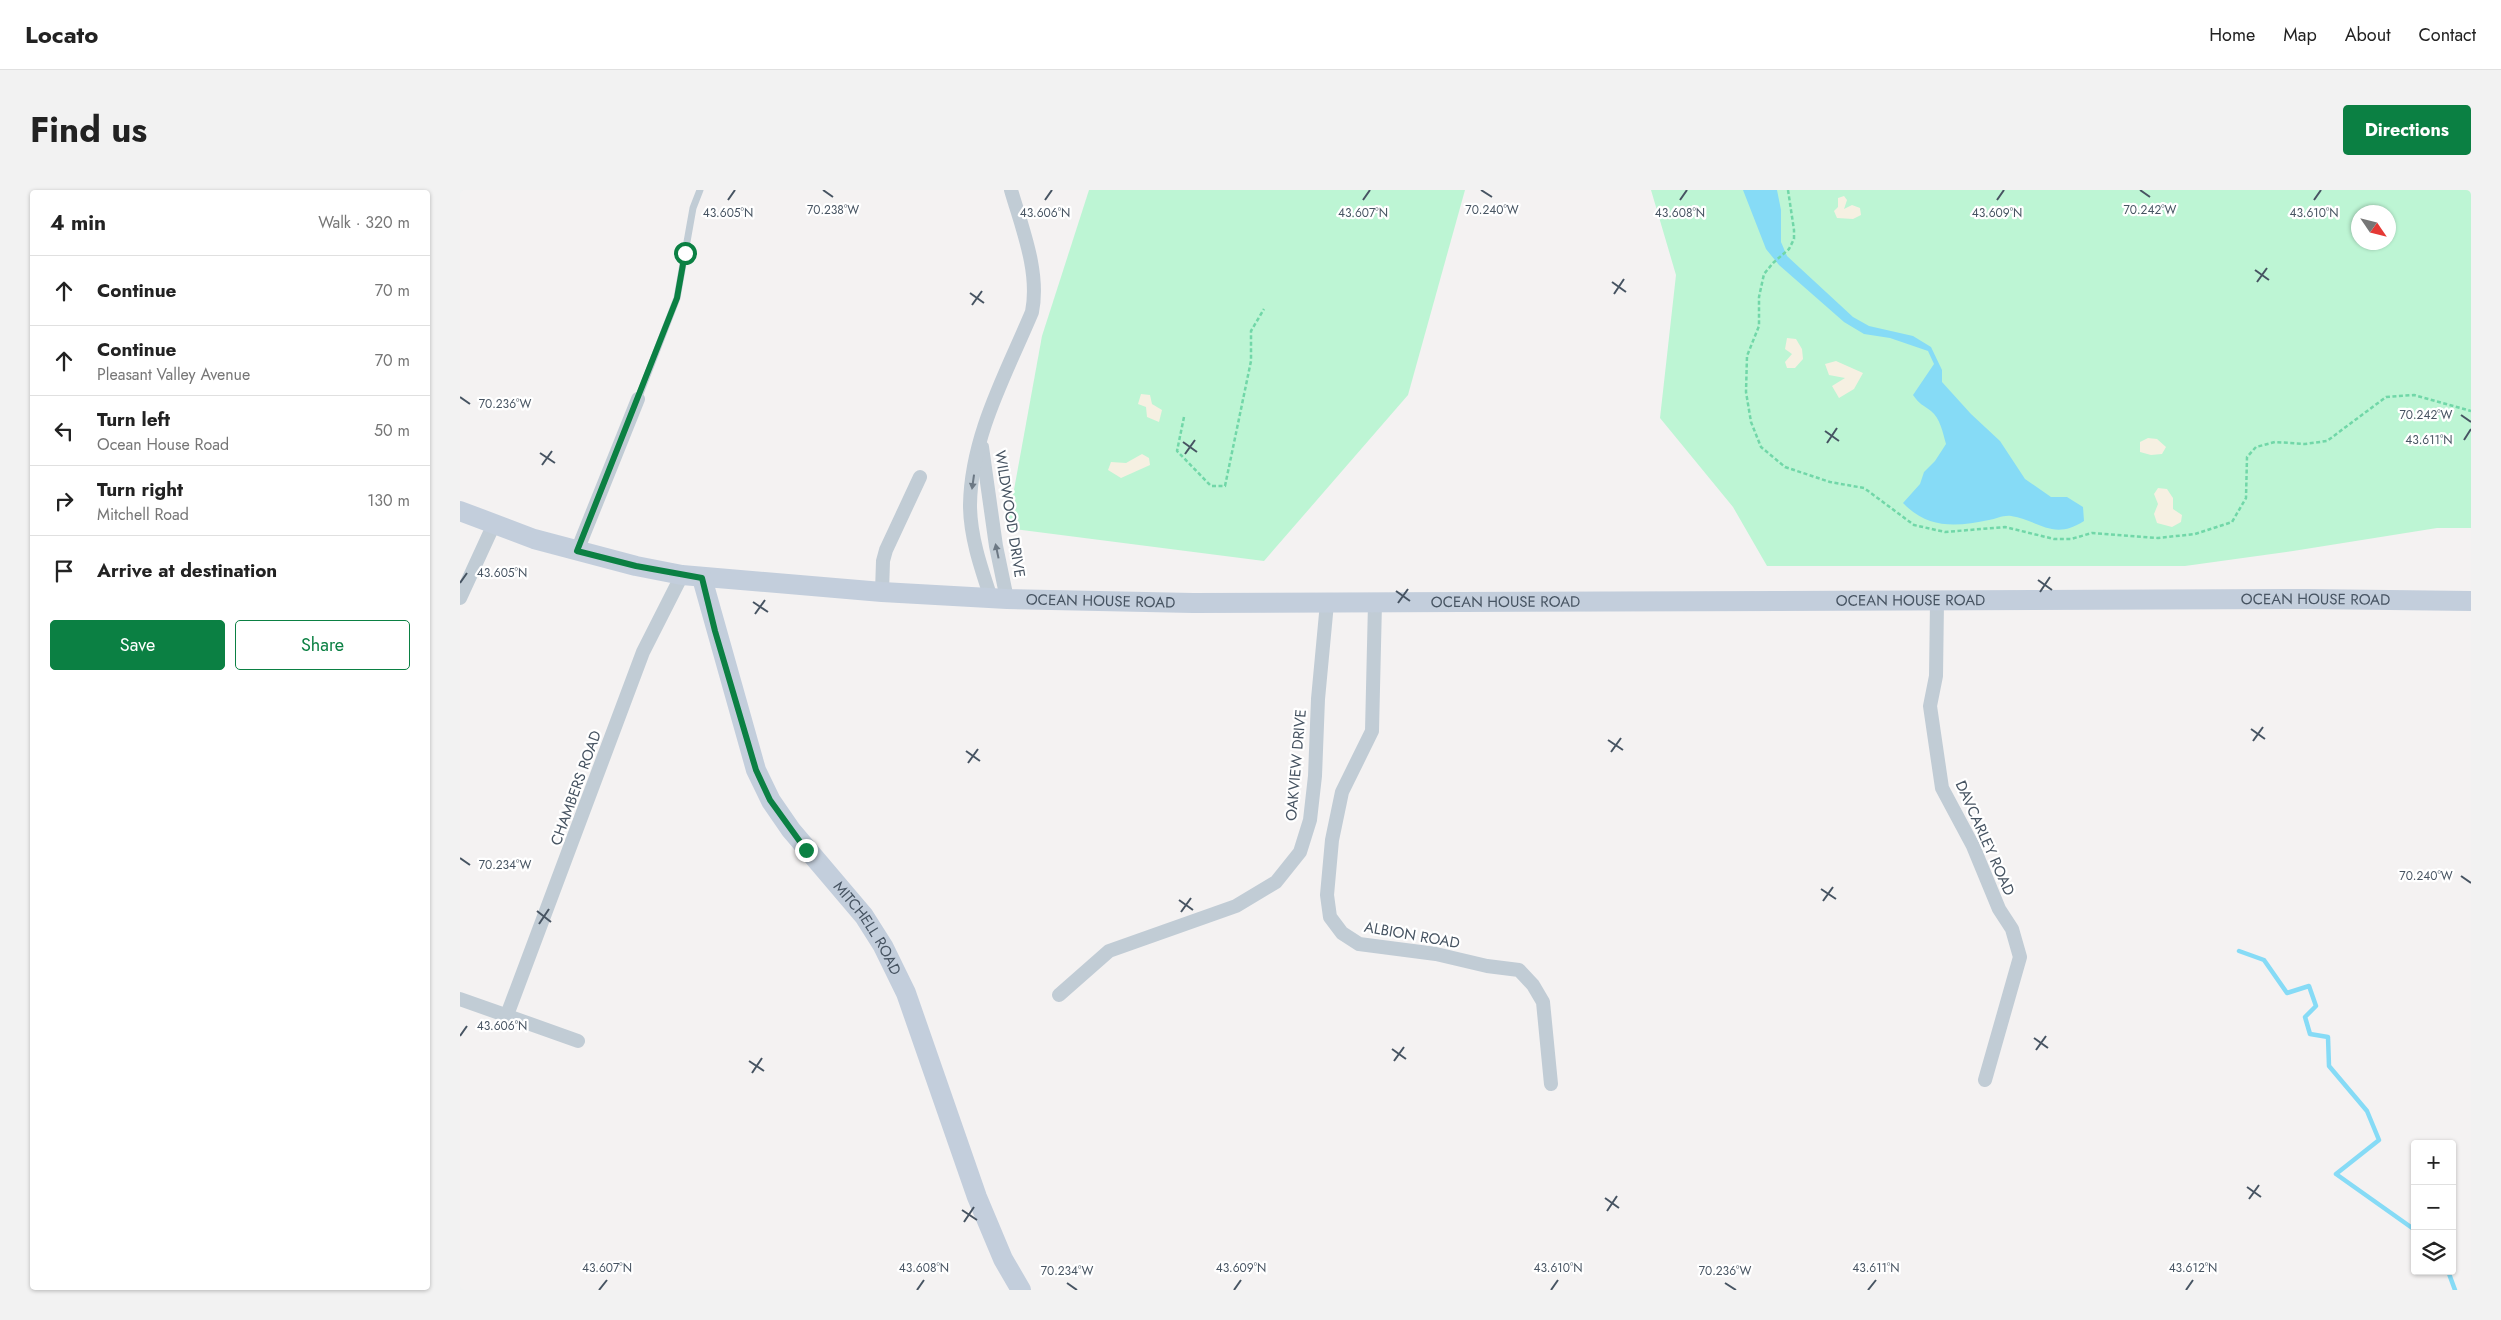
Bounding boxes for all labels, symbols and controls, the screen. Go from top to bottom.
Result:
text: Locato [25,17,98,52]
text: Home [2209,22,2255,48]
text: Map [2283,22,2317,48]
text: About [2345,22,2390,48]
text: Contact [2418,22,2476,48]
text: Find us [30,105,147,155]
button: Directions [2343,105,2471,155]
text: 70.238°W [807,201,859,219]
text: 70.240°W [1465,201,1519,219]
text: 70.242°W [2124,201,2177,219]
text: 43.605°N [703,204,753,222]
text: 43.606°N [1020,204,1070,222]
text: 43.607°N [1338,204,1388,222]
text: 43.608°N [1655,204,1705,222]
text: 43.609°N [1972,204,2022,222]
text: 43.610°N [2289,204,2339,222]
north arrow [2351,205,2396,250]
text: 4 min [50,208,106,238]
text: Walk · 320 m [318,211,410,234]
route start [674,242,697,265]
icon: ahead [50,277,78,305]
text: Continue [97,277,176,304]
text: 70 m [375,279,410,302]
text: Continue [97,336,176,363]
icon: ahead [50,347,78,375]
text: 70 m [375,349,410,372]
text: Pleasant Valley Avenue [97,363,250,386]
text: 70.236°W [479,395,531,413]
text: Turn left [97,406,170,433]
text: 70.242°W [2400,406,2453,424]
icon: left [50,417,78,445]
text: 50 m [374,419,410,442]
text: 43.611°N [2405,431,2453,449]
text: Ocean House Road [97,433,229,456]
street label: WILDWOOD DRIVE [989,449,1031,579]
one-way arrow [969,475,977,491]
text: Turn right [97,476,183,503]
icon: right [50,487,78,515]
text: 130 m [367,489,410,512]
text: Mitchell Road [97,503,189,526]
one-way arrow [993,544,1001,559]
icon: arrive [50,557,78,585]
text: Arrive at destination [97,557,277,584]
text: 43.605°N [477,564,527,582]
street label: OCEAN HOUSE ROAD [1026,588,1175,614]
street label: OCEAN HOUSE ROAD [2241,588,2390,611]
street label: OCEAN HOUSE ROAD [1836,589,1985,612]
street label: OCEAN HOUSE ROAD [1431,591,1580,613]
button: Save [50,620,225,670]
button: Share [235,620,410,670]
street label: OAKVIEW DRIVE [1280,708,1312,822]
street label: CHAMBERS ROAD [545,728,607,848]
street label: DAVCARLEY ROAD [1950,777,2020,899]
route end [795,839,818,862]
text: 70.234°W [479,856,531,874]
text: 70.240°W [2399,867,2453,885]
street label: MITCHELL ROAD [828,876,907,979]
street label: ALBION ROAD [1363,916,1461,954]
text: 43.606°N [477,1017,527,1035]
map controls [2411,1140,2456,1275]
button: + [2411,1140,2456,1185]
button: − [2411,1185,2456,1230]
button: layers [2411,1230,2456,1275]
text: 43.607°N [582,1259,632,1277]
text: 43.608°N [899,1259,949,1277]
text: 43.609°N [1216,1259,1266,1277]
text: 43.610°N [1533,1259,1583,1277]
text: 43.611°N [1852,1259,1900,1277]
text: 43.612°N [2169,1259,2217,1277]
text: 70.234°W [1041,1262,1093,1280]
text: 70.236°W [1699,1262,1751,1280]

